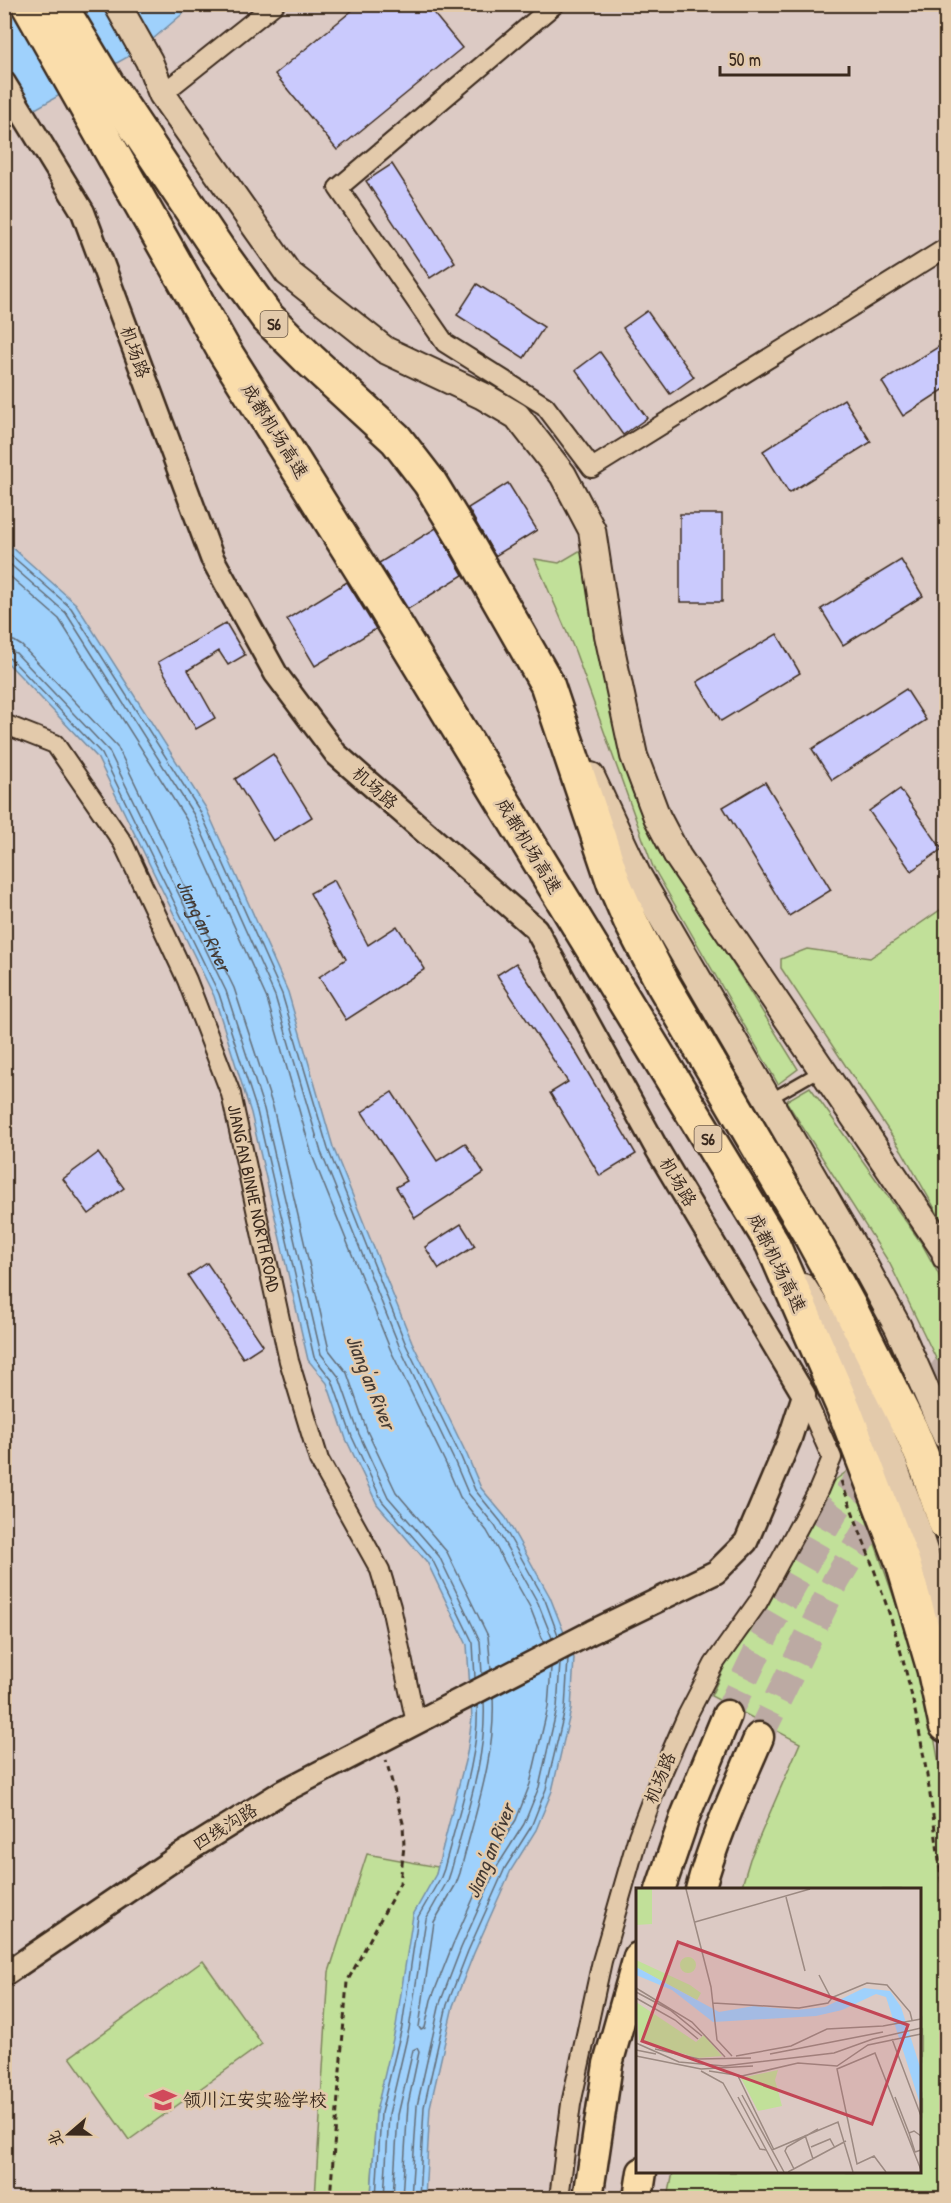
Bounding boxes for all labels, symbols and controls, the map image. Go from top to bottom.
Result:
scale bar [720,39,849,77]
text: 50 m [729,47,761,72]
road number: S6 [260,311,288,337]
street label: 机场路 [114,322,156,381]
street label: 成都机场高速 [236,378,315,483]
street label: 机场路 [347,760,404,815]
street label: 成都机场高速 [491,793,568,898]
water label: Jiang'an River [170,875,239,978]
street label: JIANG'AN BINHE NORTH ROAD [222,1102,287,1295]
road number: S6 [694,1126,722,1152]
street label: 机场路 [654,1152,703,1211]
street label: 成都机场高速 [743,1209,812,1317]
water label: Jiang'an River [339,1331,404,1436]
street label: 机场路 [638,1748,681,1808]
street label: 四线沟路 [188,1797,262,1856]
water label: Jiang'an River [458,1797,523,1902]
inset map [636,1888,921,2173]
school or university icon: 领川江安实验学校 [148,2085,178,2115]
place label: 领川江安实验学校 [183,2087,327,2112]
north arrow [39,2104,99,2164]
text: 北 [42,2128,68,2150]

